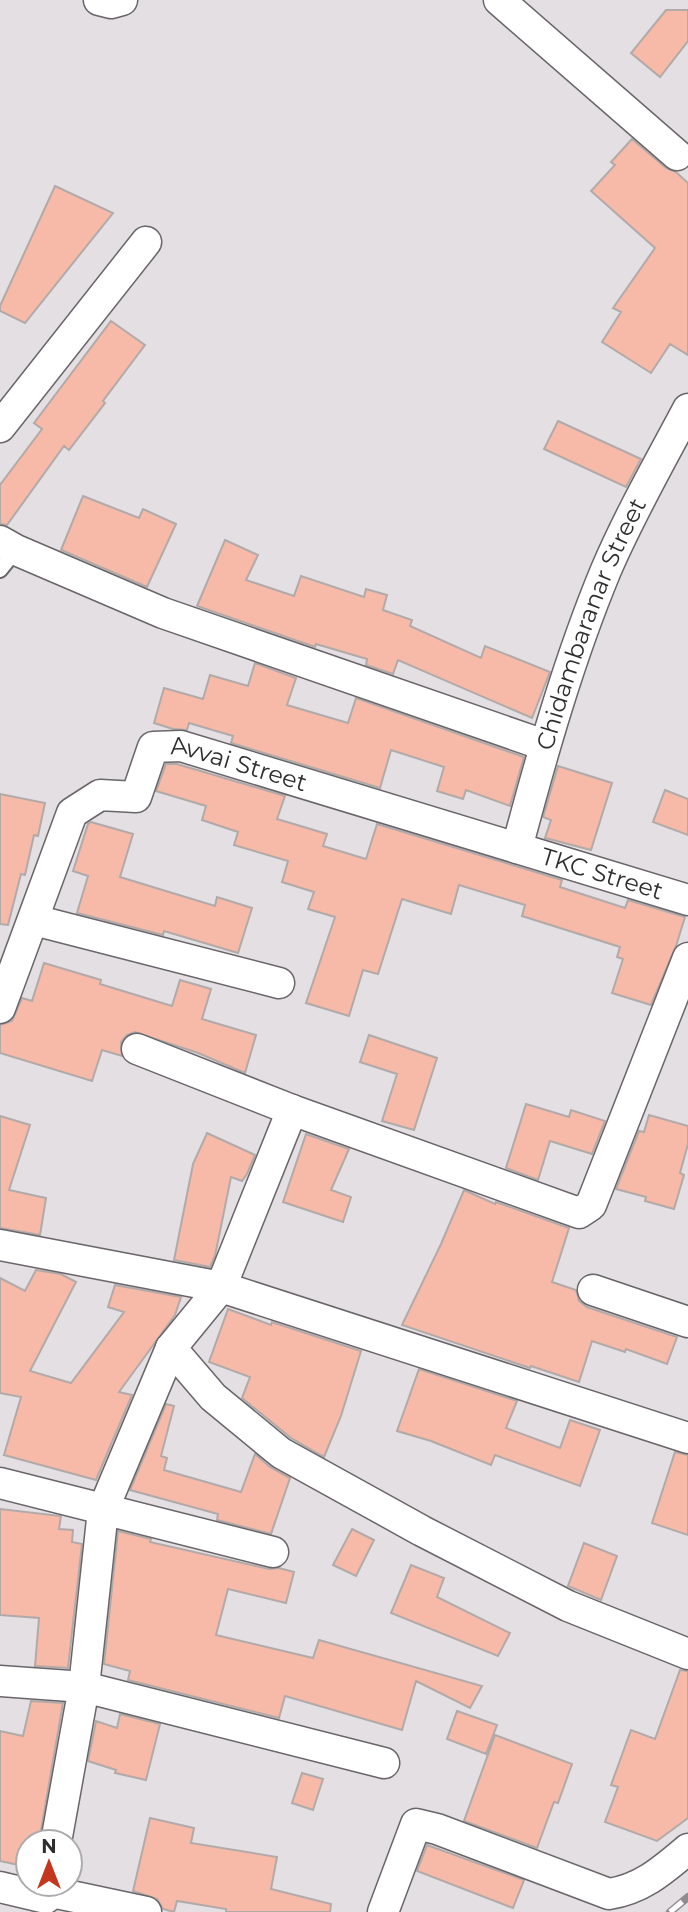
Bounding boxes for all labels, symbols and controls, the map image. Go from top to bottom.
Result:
street label: Chidambaranar Street [530,493,652,754]
street label: Avvai Street [170,731,311,797]
street label: TKC Street [538,841,667,906]
north arrow [14,1828,84,1898]
text: N [41,1835,57,1858]

